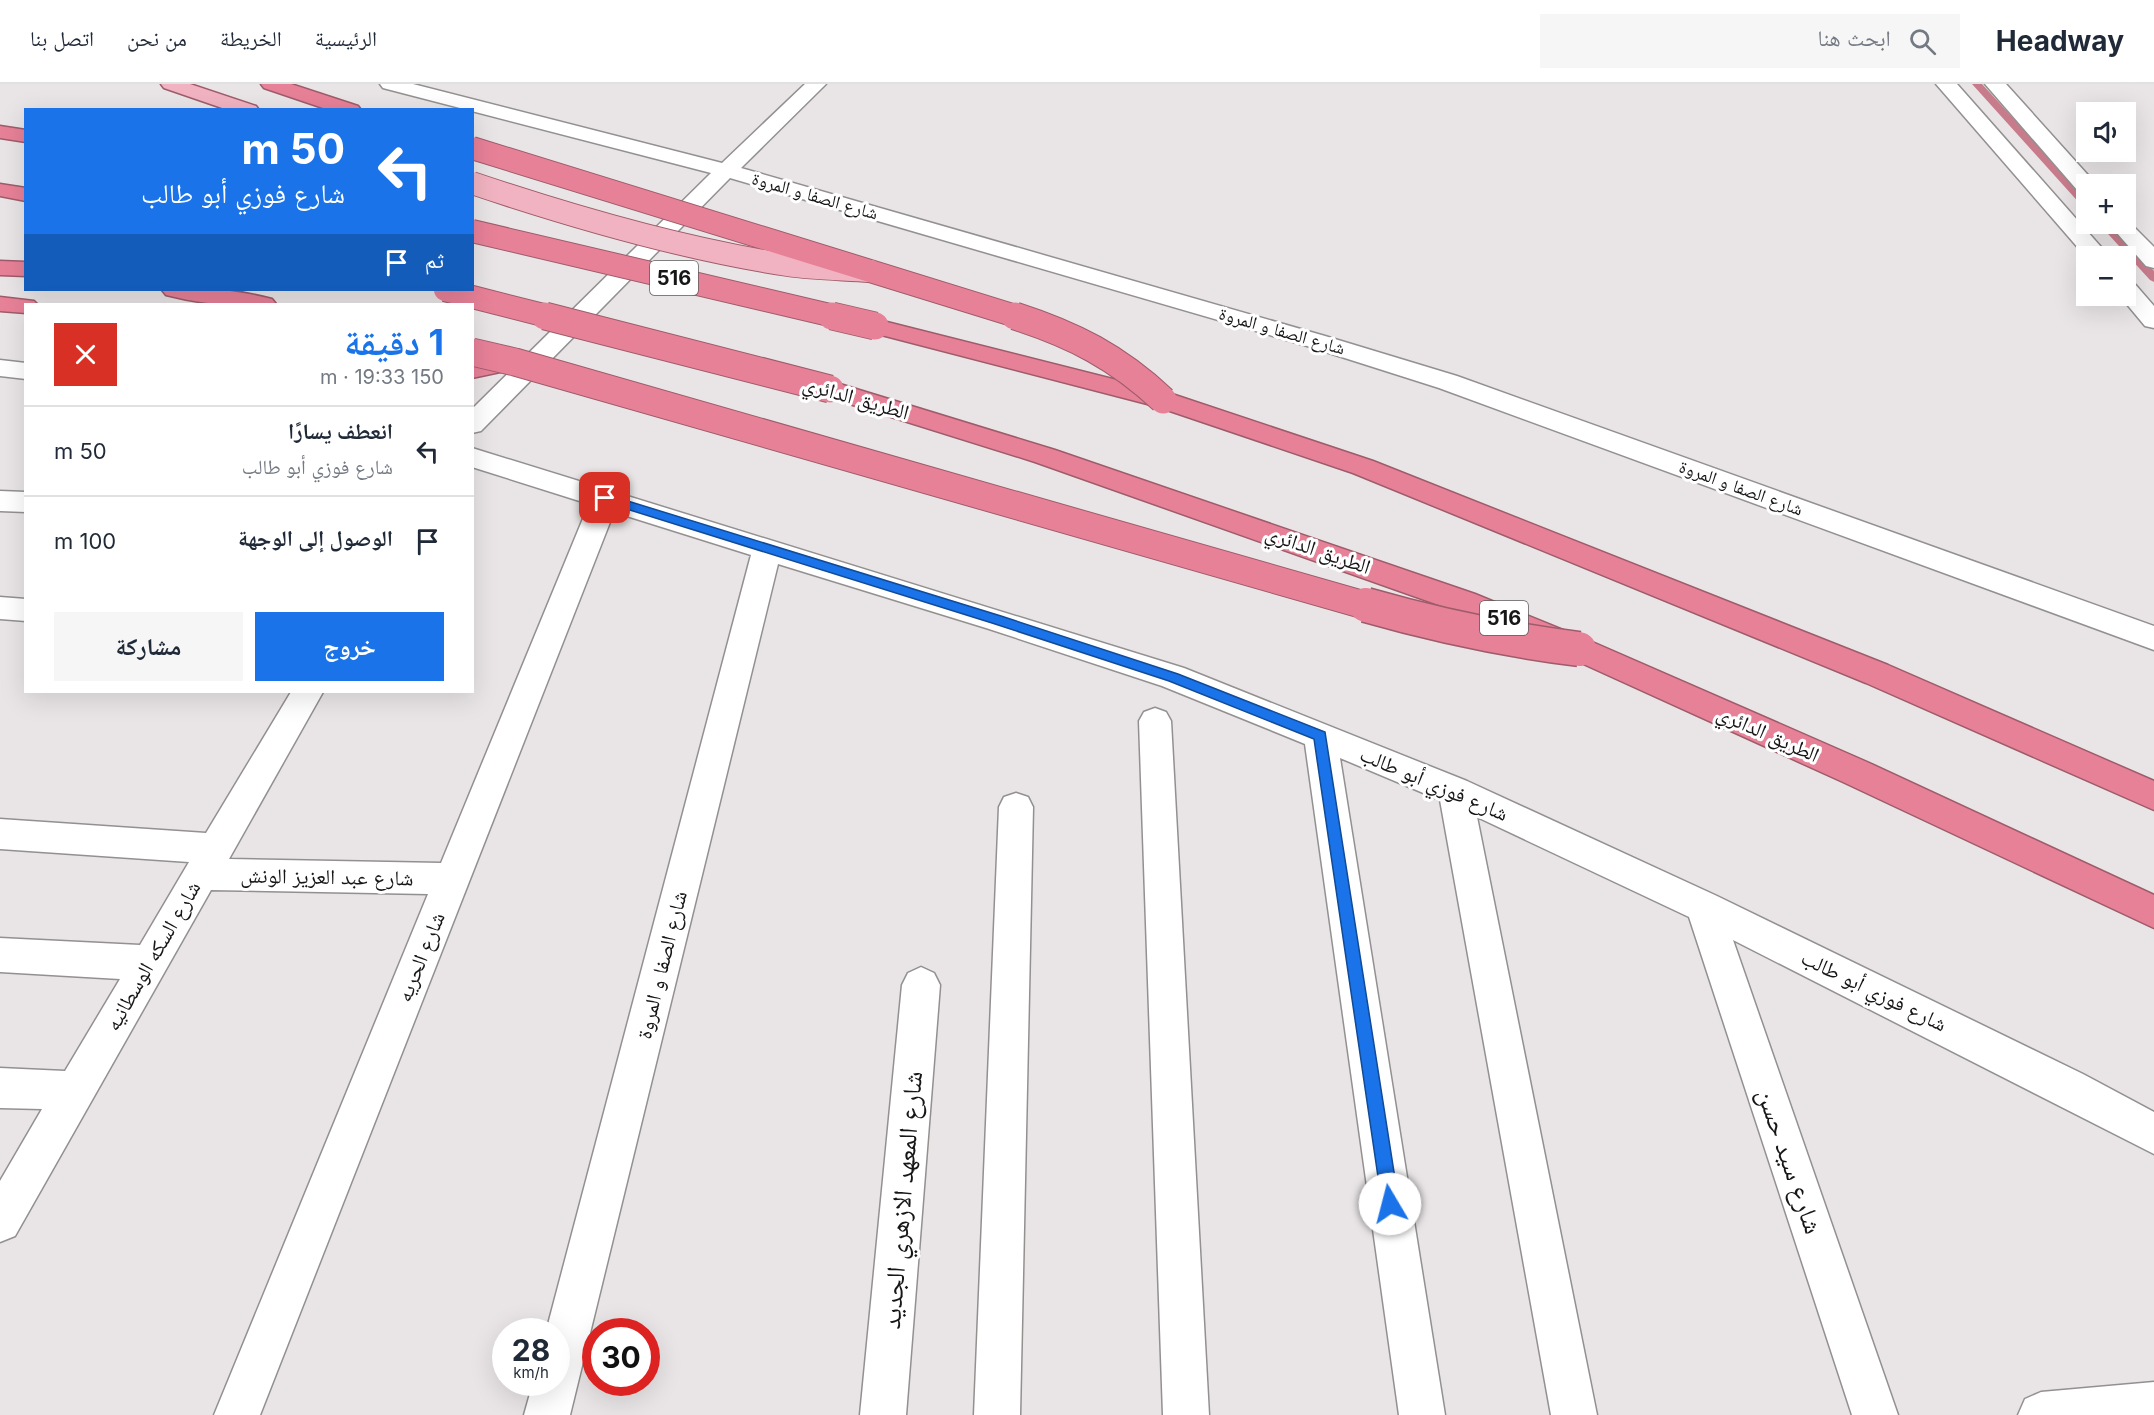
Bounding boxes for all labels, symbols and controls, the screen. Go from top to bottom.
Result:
search box [1540,14,1960,68]
text: Headway [1996,24,2124,58]
text: ابحث هنا [1818,25,1891,51]
icon: search [1906,25,1939,58]
text: اتصل بنا [30,26,94,51]
text: من نحن [127,26,187,51]
text: الخريطة [220,26,282,51]
text: الرئيسية [315,26,377,51]
map controls [2076,102,2136,306]
button: sound [2076,102,2136,162]
text: 50 m [242,123,345,174]
icon: left [366,132,444,210]
street label: شارع الصفا و المروة [749,168,881,224]
button: + [2076,174,2136,234]
text: شارع فوزي أبو طالب [141,177,345,210]
icon: arrive [380,246,413,279]
button: − [2076,246,2136,306]
text: ثم [425,247,444,273]
road number: 516 [650,261,698,295]
street label: شارع الصفا و المروة [1216,303,1348,359]
text: 1 دقيقة [344,320,444,364]
button: close [54,323,117,386]
text: 150 m · 19:33 [320,365,444,389]
street label: الطريق الدائري [799,370,912,429]
text: انعطف يسارًا [288,418,393,444]
icon: left [411,435,444,468]
text: 50 m [54,438,107,464]
text: شارع فوزي أبو طالب [242,455,393,479]
street label: شارع الصفا و المروة [1676,455,1806,521]
pin [579,472,630,523]
icon: arrive [588,481,621,514]
street label: الطريق الدائري [1261,520,1374,583]
text: الوصول إلى الوجهة [238,525,393,551]
icon: arrive [411,525,444,558]
text: 100 m [54,528,116,554]
road number: 516 [1480,601,1528,635]
button: مشاركة [54,612,243,681]
button: خروج [255,612,444,681]
street label: الطريق الدائري [1711,700,1823,771]
street label: شارع فوزي أبو طالب [1355,741,1512,830]
street label: شارع عبد العزيز الونش [240,862,414,892]
street label: شارع السكه الوسطانيه [100,876,206,1036]
street label: شارع الصفا و المروة [631,888,693,1042]
street label: شارع الحريه [391,908,451,1006]
street label: شارع فوزي أبو طالب [1795,945,1951,1040]
street label: شارع المعهد الازهري الجديد [875,1070,934,1331]
street label: شارع سيد حسن [1750,1084,1830,1238]
position arrow [1358,1172,1422,1236]
speed limit sign: 30 [582,1318,660,1396]
text: 28 [512,1332,550,1368]
text: km/h [513,1363,549,1382]

